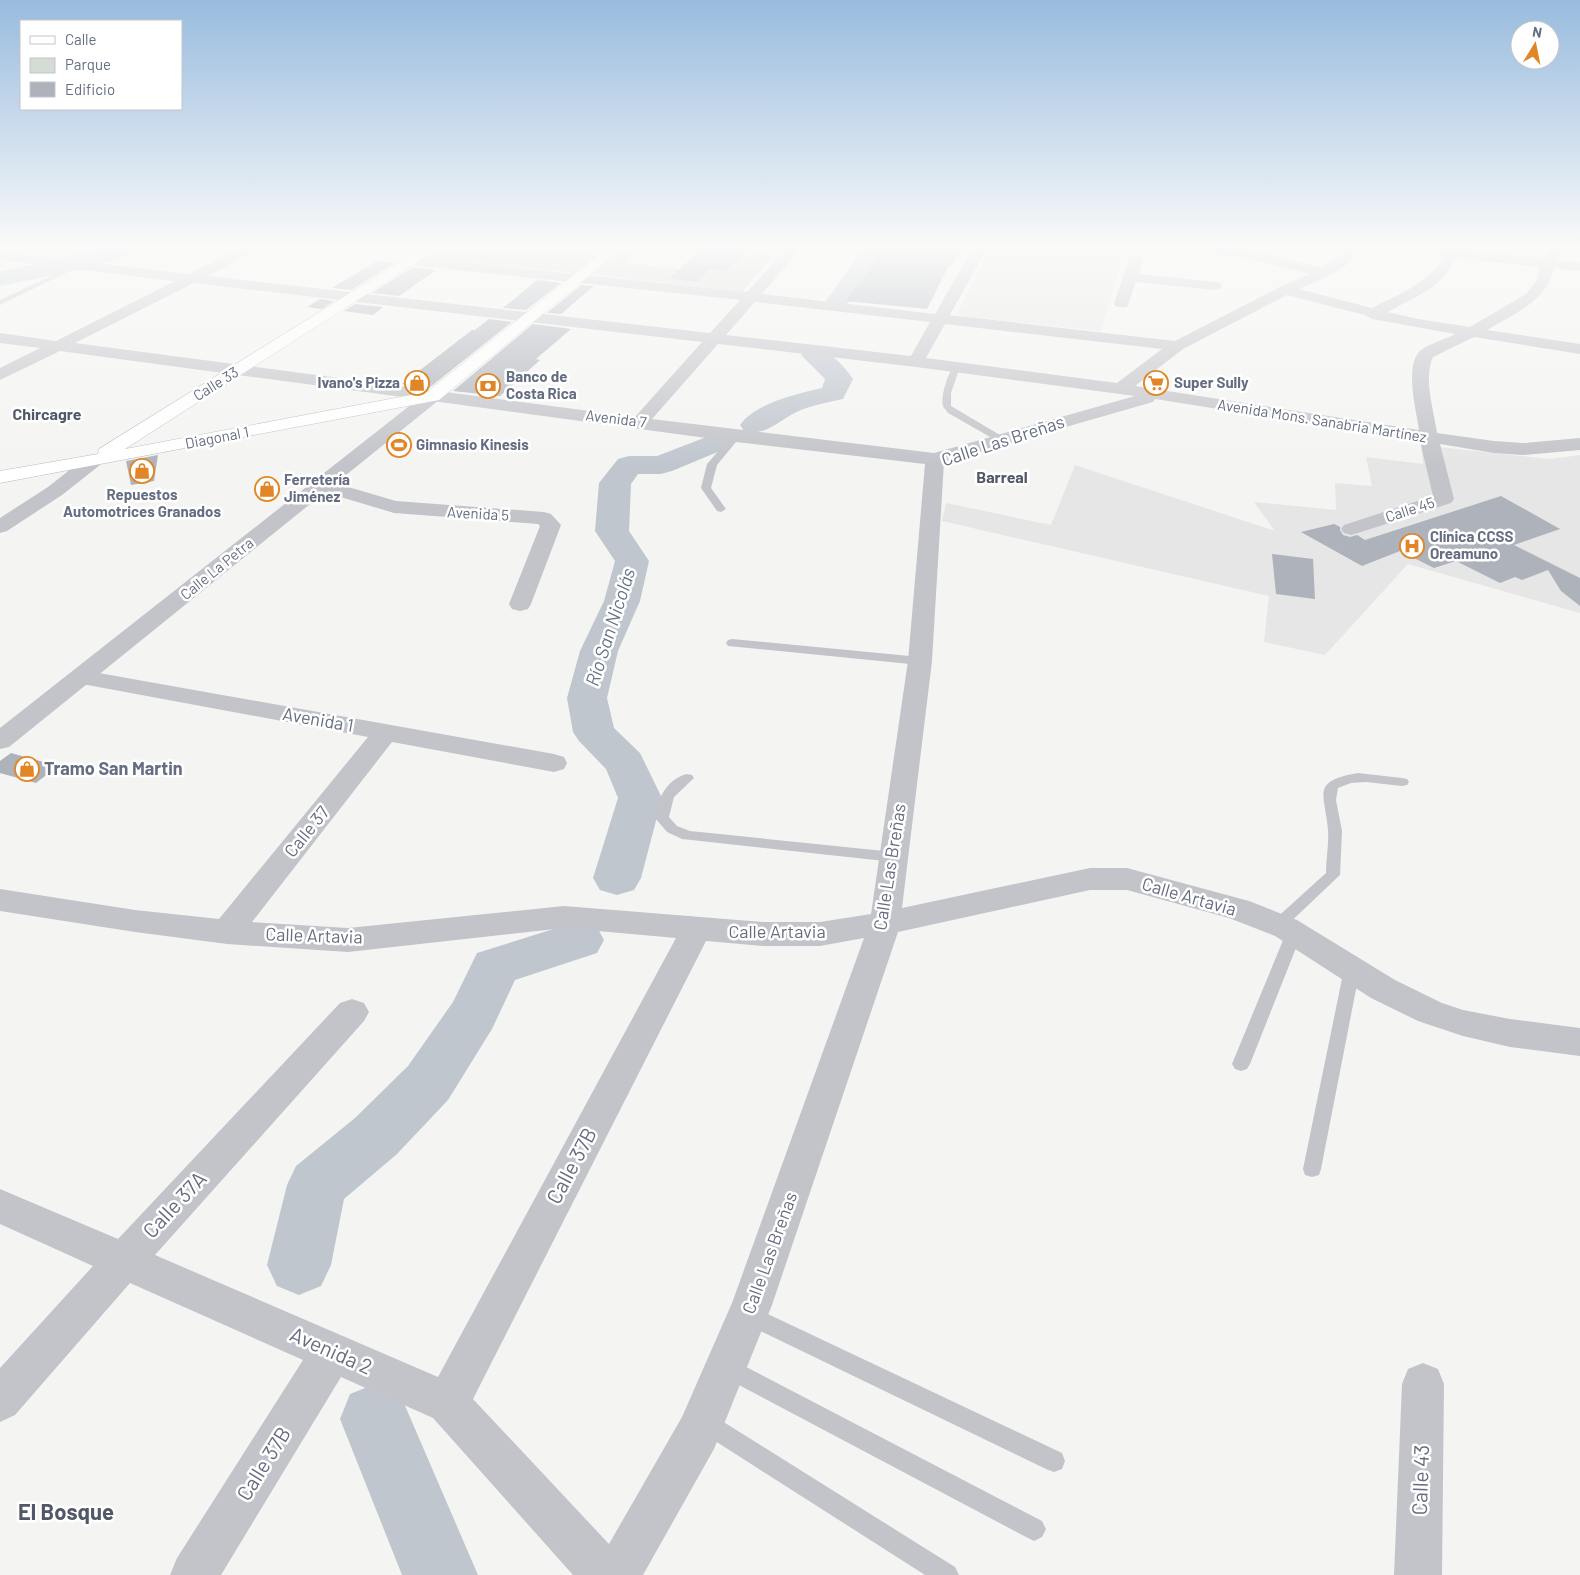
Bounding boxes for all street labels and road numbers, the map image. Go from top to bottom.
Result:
street label: Calle 33 [189,362,241,404]
street label: Avenida Mons. Sanabria Martínez [1216,395,1428,445]
street label: Avenida 7 [585,405,648,431]
street label: Calle Las Breñas [938,410,1067,470]
street label: Diagonal 1 [183,422,250,452]
street label: Calle 45 [1383,493,1437,525]
street label: Avenida 5 [447,502,509,524]
street label: Calle La Petra [176,533,257,603]
street label: Avenida 1 [281,702,355,736]
street label: Calle 37 [279,801,334,861]
street label: Calle Las Breñas [868,802,910,932]
street label: Calle Artavia [1140,872,1239,920]
street label: Calle Artavia [728,920,826,942]
street label: Calle Artavia [265,922,363,948]
street label: Calle 37B [540,1123,601,1208]
street label: Calle 37A [137,1165,211,1242]
street label: Calle Las Breñas [737,1189,801,1317]
street label: Avenida 2 [287,1320,377,1379]
street label: Calle 37B [230,1422,295,1505]
street label: Calle 43 [1406,1444,1433,1516]

